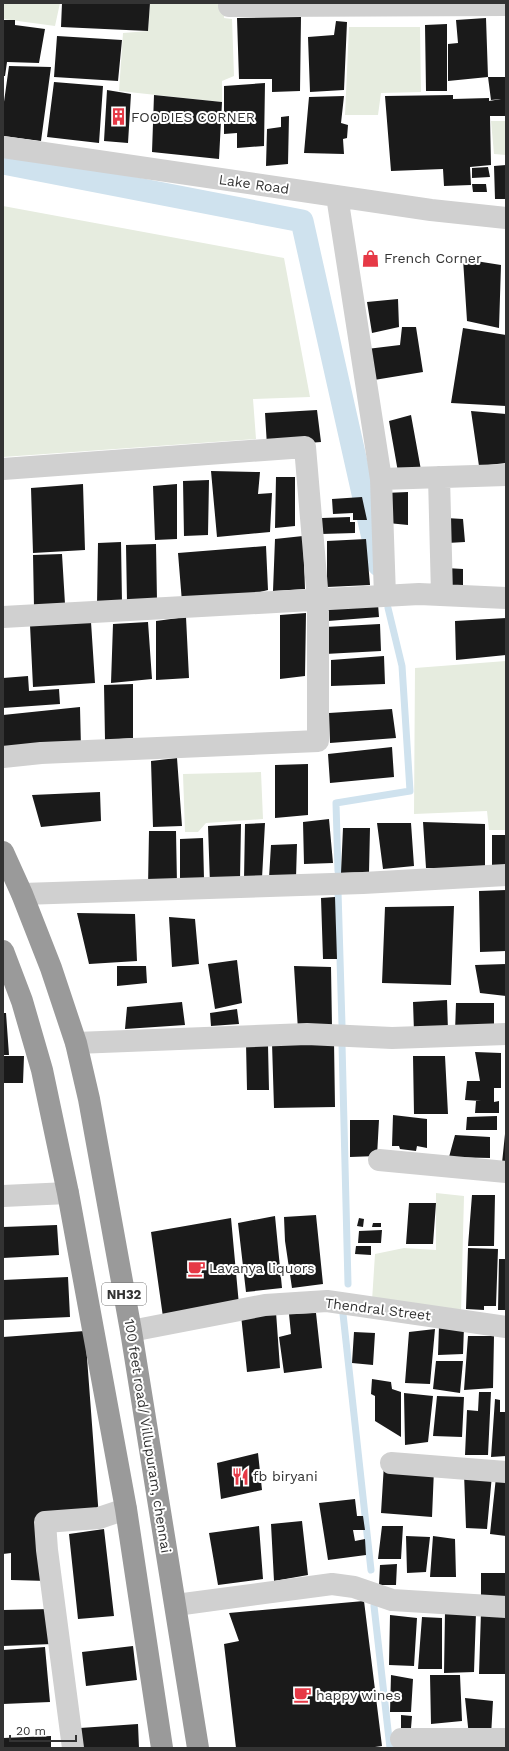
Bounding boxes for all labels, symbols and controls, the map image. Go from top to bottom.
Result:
building icon: FOODIES CORNER [108,107,128,127]
place label: FOODIES CORNER [131,109,255,125]
street label: Lake Road [218,171,290,197]
shop icon: French Corner [361,248,381,268]
place label: French Corner [384,250,482,266]
cafe icon: Lavanya liquors [186,1258,206,1278]
place label: Lavanya liquors [209,1260,315,1276]
road number: NH32 [102,1283,146,1305]
street label: Thendral Street [324,1295,432,1323]
street label: 100 feet road/ Villupuram, chennai [122,1318,174,1554]
restaurant icon: fb biryani [230,1466,250,1486]
place label: fb biryani [253,1468,318,1484]
cafe icon: happy wines [293,1685,313,1705]
place label: happy wines [316,1687,401,1703]
scale bar [10,1717,76,1743]
text: 20 m [16,1724,46,1738]

